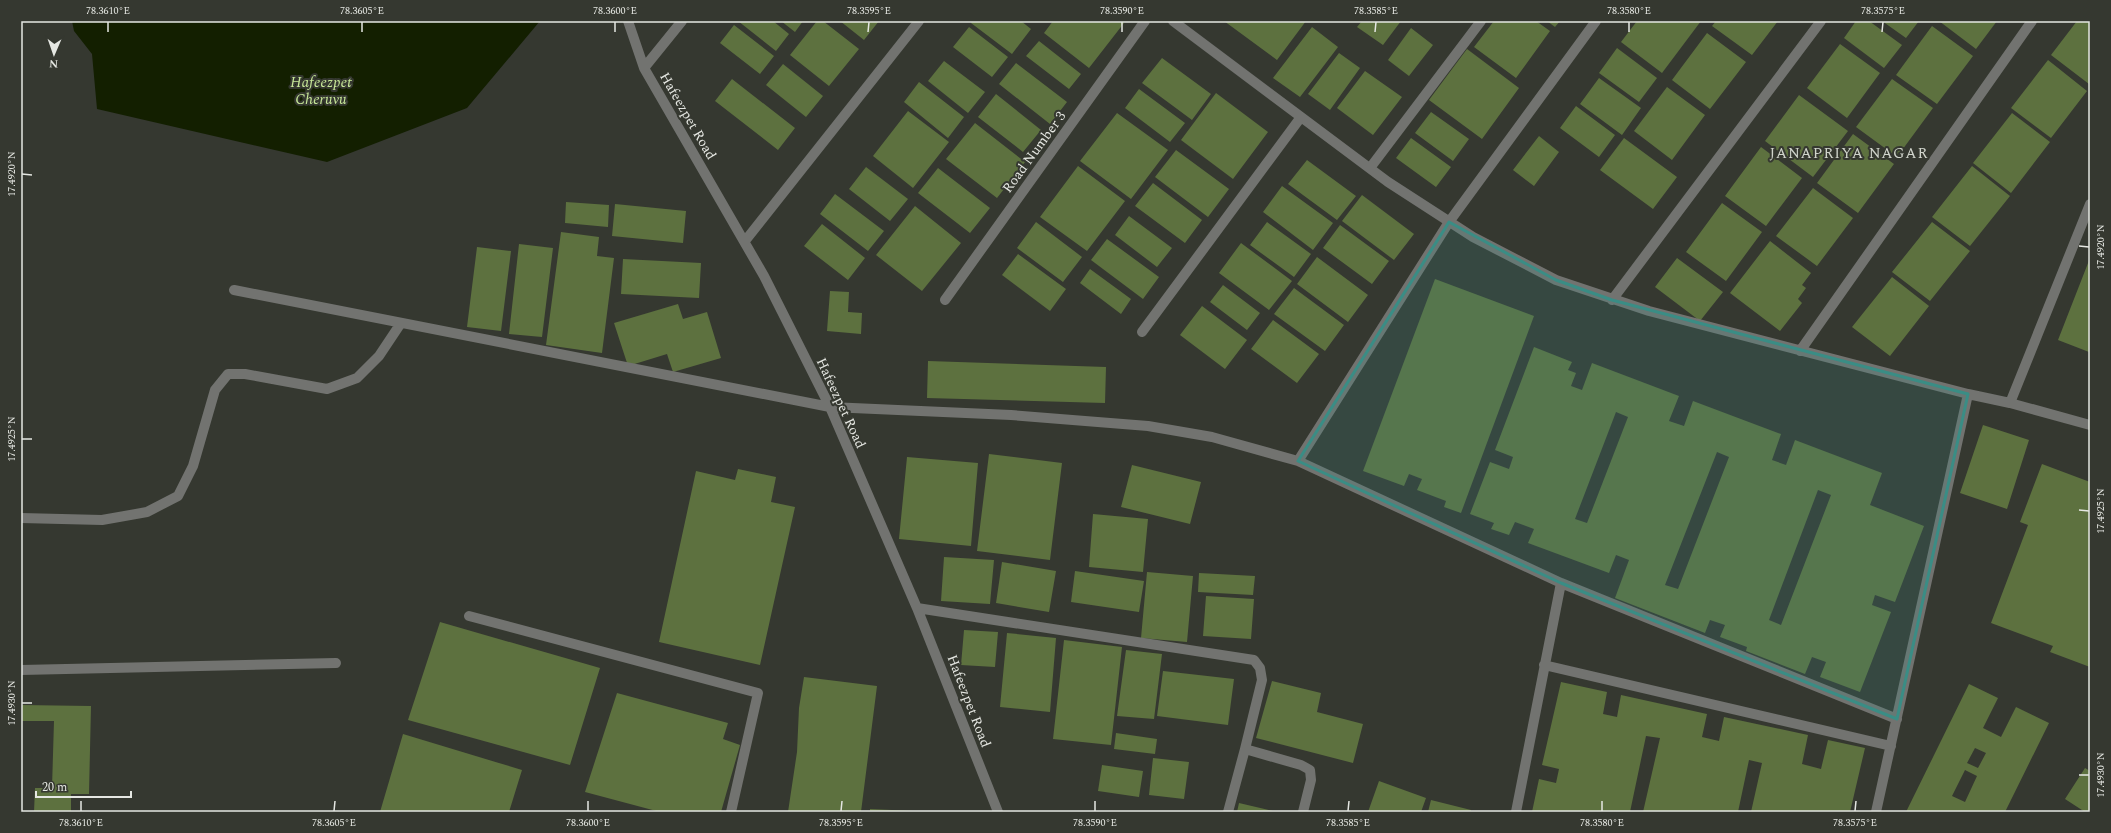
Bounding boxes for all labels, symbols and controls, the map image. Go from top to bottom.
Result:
text: 78.3610°E [86,3,130,19]
text: 78.3605°E [340,3,384,19]
text: 78.3600°E [593,3,637,19]
text: 78.3595°E [847,3,891,19]
text: 78.3590°E [1100,3,1144,19]
text: 78.3585°E [1354,3,1398,19]
text: 78.3580°E [1607,3,1651,19]
text: 78.3575°E [1861,3,1905,19]
north arrow [34,34,74,74]
text: N [49,55,58,72]
street label: Hafeezpet Road [654,68,722,164]
water label: Hafeezpet Cheruvu [290,71,352,111]
street label: Road Number 3 [997,107,1071,197]
district label: JANAPRIYA NAGAR [1770,142,1928,165]
text: 17.4920°N [4,151,20,197]
text: 17.4920°N [2093,224,2109,270]
street label: Hafeezpet Road [811,354,871,452]
text: 17.4925°N [4,416,20,462]
text: 17.4925°N [2093,488,2109,534]
street label: Hafeezpet Road [942,652,996,751]
text: 17.4930°N [4,680,20,726]
text: 17.4930°N [2093,752,2109,798]
scale bar [36,773,131,799]
text: 20 m [42,778,67,797]
text: 78.3610°E [59,815,103,831]
text: 78.3605°E [312,815,356,831]
text: 78.3600°E [566,815,610,831]
text: 78.3595°E [819,815,863,831]
text: 78.3590°E [1073,815,1117,831]
text: 78.3585°E [1326,815,1370,831]
text: 78.3580°E [1580,815,1624,831]
text: 78.3575°E [1833,815,1877,831]

